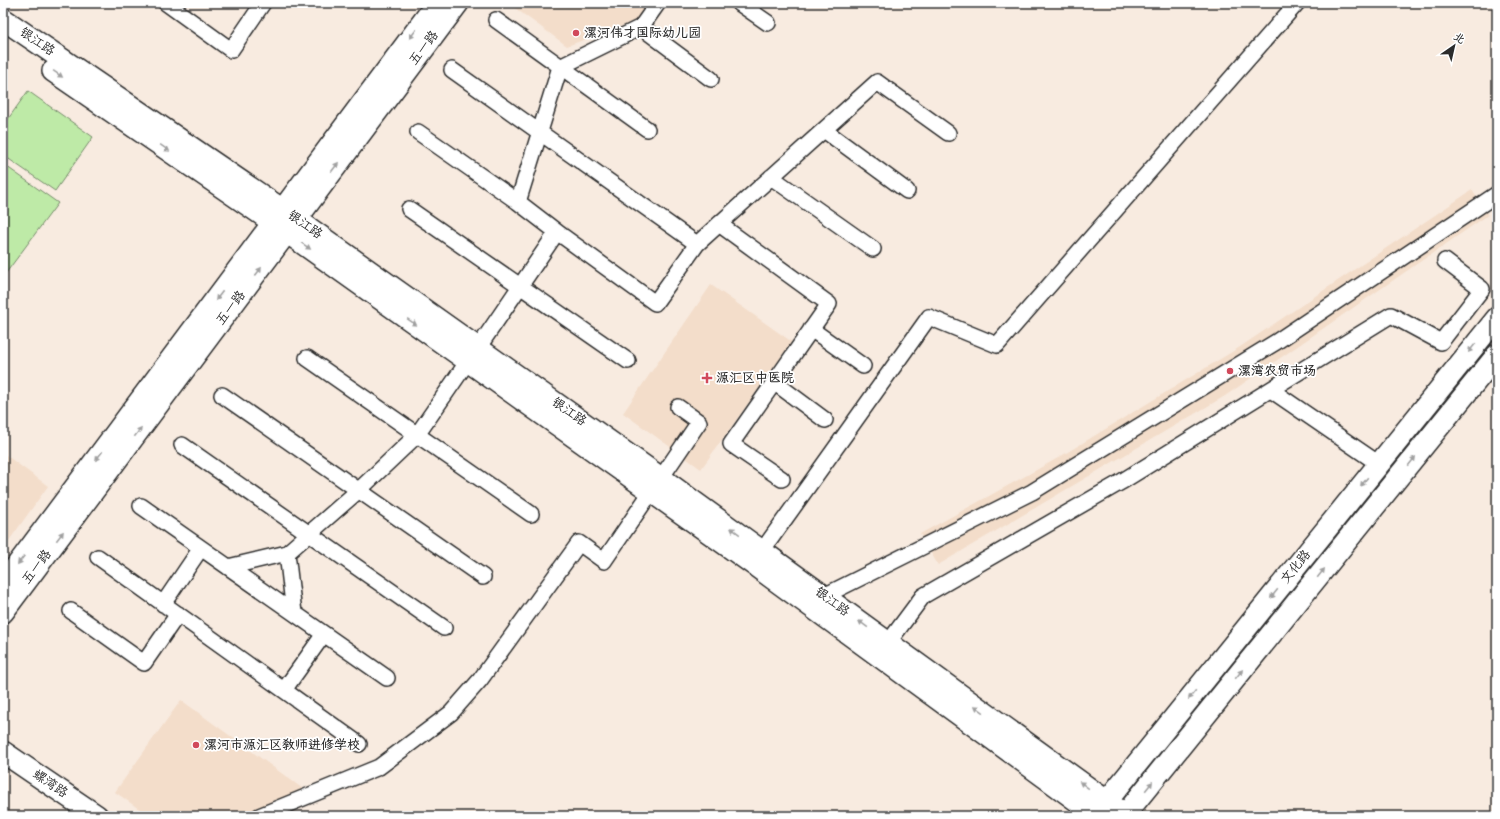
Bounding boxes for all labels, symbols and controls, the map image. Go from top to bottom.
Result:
street label: 银江路 [16,23,58,61]
place label: 漯河伟才国际幼儿园 [584,24,701,43]
north arrow [1434,26,1474,66]
street label: 五一路 [405,27,443,69]
marker: 漯河伟才国际幼儿园 [571,28,581,38]
one-way arrow [409,29,418,40]
text: 北 [1450,29,1468,48]
one-way arrow [53,70,63,78]
one-way arrow [160,144,171,152]
one-way arrow [331,162,339,173]
street label: 银江路 [284,206,326,244]
one-way arrow [301,242,312,250]
one-way arrow [253,266,262,277]
street label: 五一路 [212,287,250,329]
one-way arrow [215,291,223,301]
one-way arrow [407,317,418,326]
one-way arrow [1468,343,1477,354]
place label: 漯湾农贸市场 [1238,362,1316,381]
marker: 漯湾农贸市场 [1225,366,1235,376]
place label: 源汇区中医院 [716,369,794,388]
marker: 源汇区中医院 [701,372,713,384]
street label: 银江路 [548,393,590,431]
one-way arrow [134,426,142,437]
one-way arrow [95,451,103,461]
one-way arrow [1407,455,1416,466]
one-way arrow [1360,476,1369,487]
one-way arrow [729,527,740,535]
one-way arrow [56,530,64,541]
street label: 五一路 [18,546,56,588]
street label: 文化路 [1276,546,1316,588]
one-way arrow [17,555,25,565]
one-way arrow [1317,567,1325,578]
street label: 银江路 [811,583,853,621]
one-way arrow [1269,588,1278,599]
one-way arrow [857,620,868,628]
one-way arrow [1235,668,1244,679]
one-way arrow [1188,690,1197,700]
one-way arrow [974,705,985,713]
place label: 漯河市源汇区教师进修学校 [204,736,360,755]
marker: 漯河市源汇区教师进修学校 [191,740,201,750]
street label: 螺湾路 [29,765,71,803]
one-way arrow [1144,780,1153,791]
one-way arrow [1079,781,1090,789]

